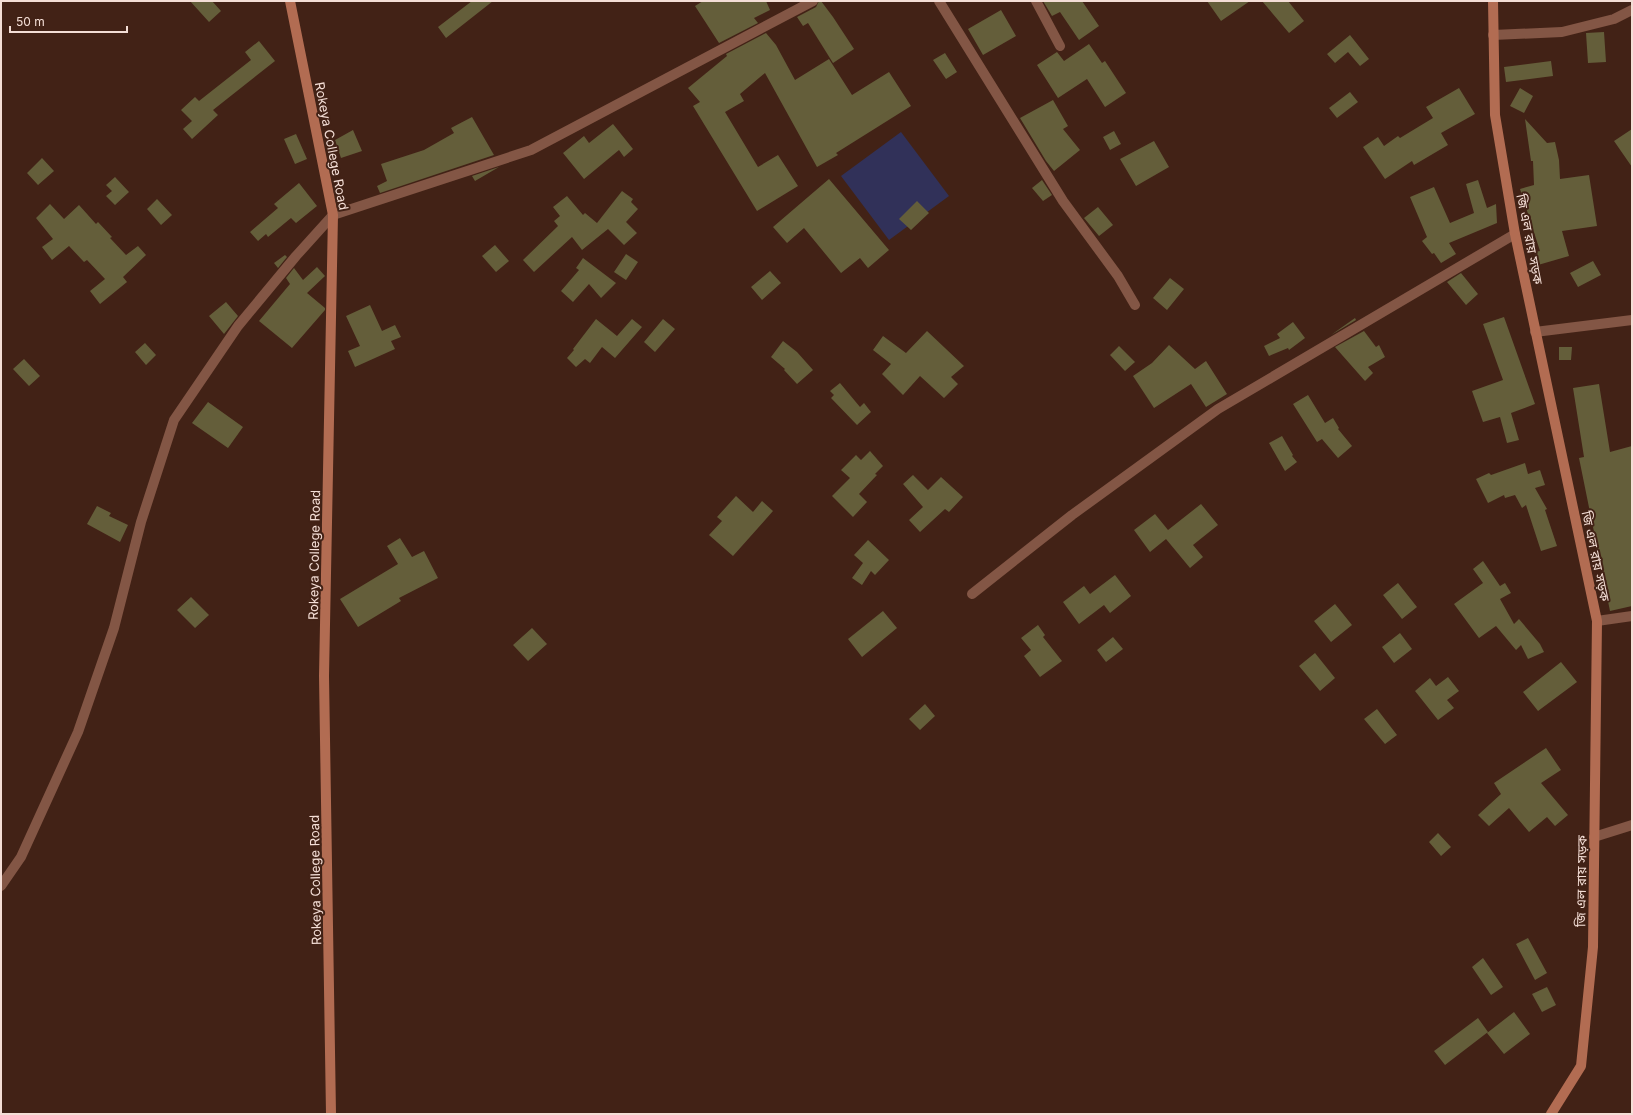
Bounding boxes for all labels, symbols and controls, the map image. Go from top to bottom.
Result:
scale bar [10,8,127,34]
text: 50 m [16,14,45,29]
street label: Rokeya College Road [312,81,352,211]
street label: জি এল রায় সড়ক [1513,191,1547,286]
street label: Rokeya College Road [305,490,323,620]
street label: জি এল রায় সড়ক [1578,508,1613,603]
street label: Rokeya College Road [306,815,324,945]
street label: জি এল রায় সড়ক [1572,834,1590,928]

